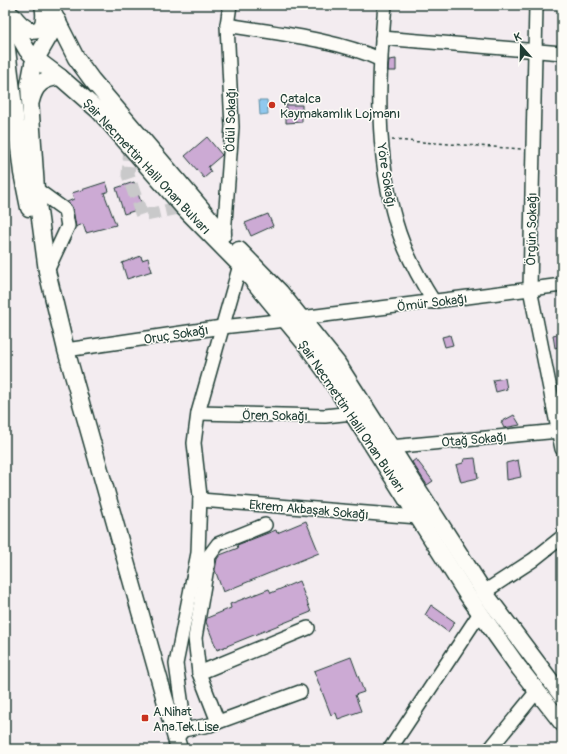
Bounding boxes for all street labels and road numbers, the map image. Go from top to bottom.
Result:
street label: Ödül Sokağı [222,88,240,152]
street label: Şair Necmettin Halil Onan Bulvarı [79,95,214,238]
street label: Yöre Sokağı [373,141,399,208]
street label: Örgün Sokağı [523,192,541,266]
street label: Ömür Sokağı [396,291,468,315]
street label: Oruç Sokağı [143,322,210,348]
street label: Şair Necmettin Halil Onan Bulvarı [294,337,408,496]
street label: Ören Sokağı [242,407,308,425]
street label: Otağ Sokağı [441,429,507,451]
street label: Ekrem Akbaşak Sokağı [248,497,369,523]

